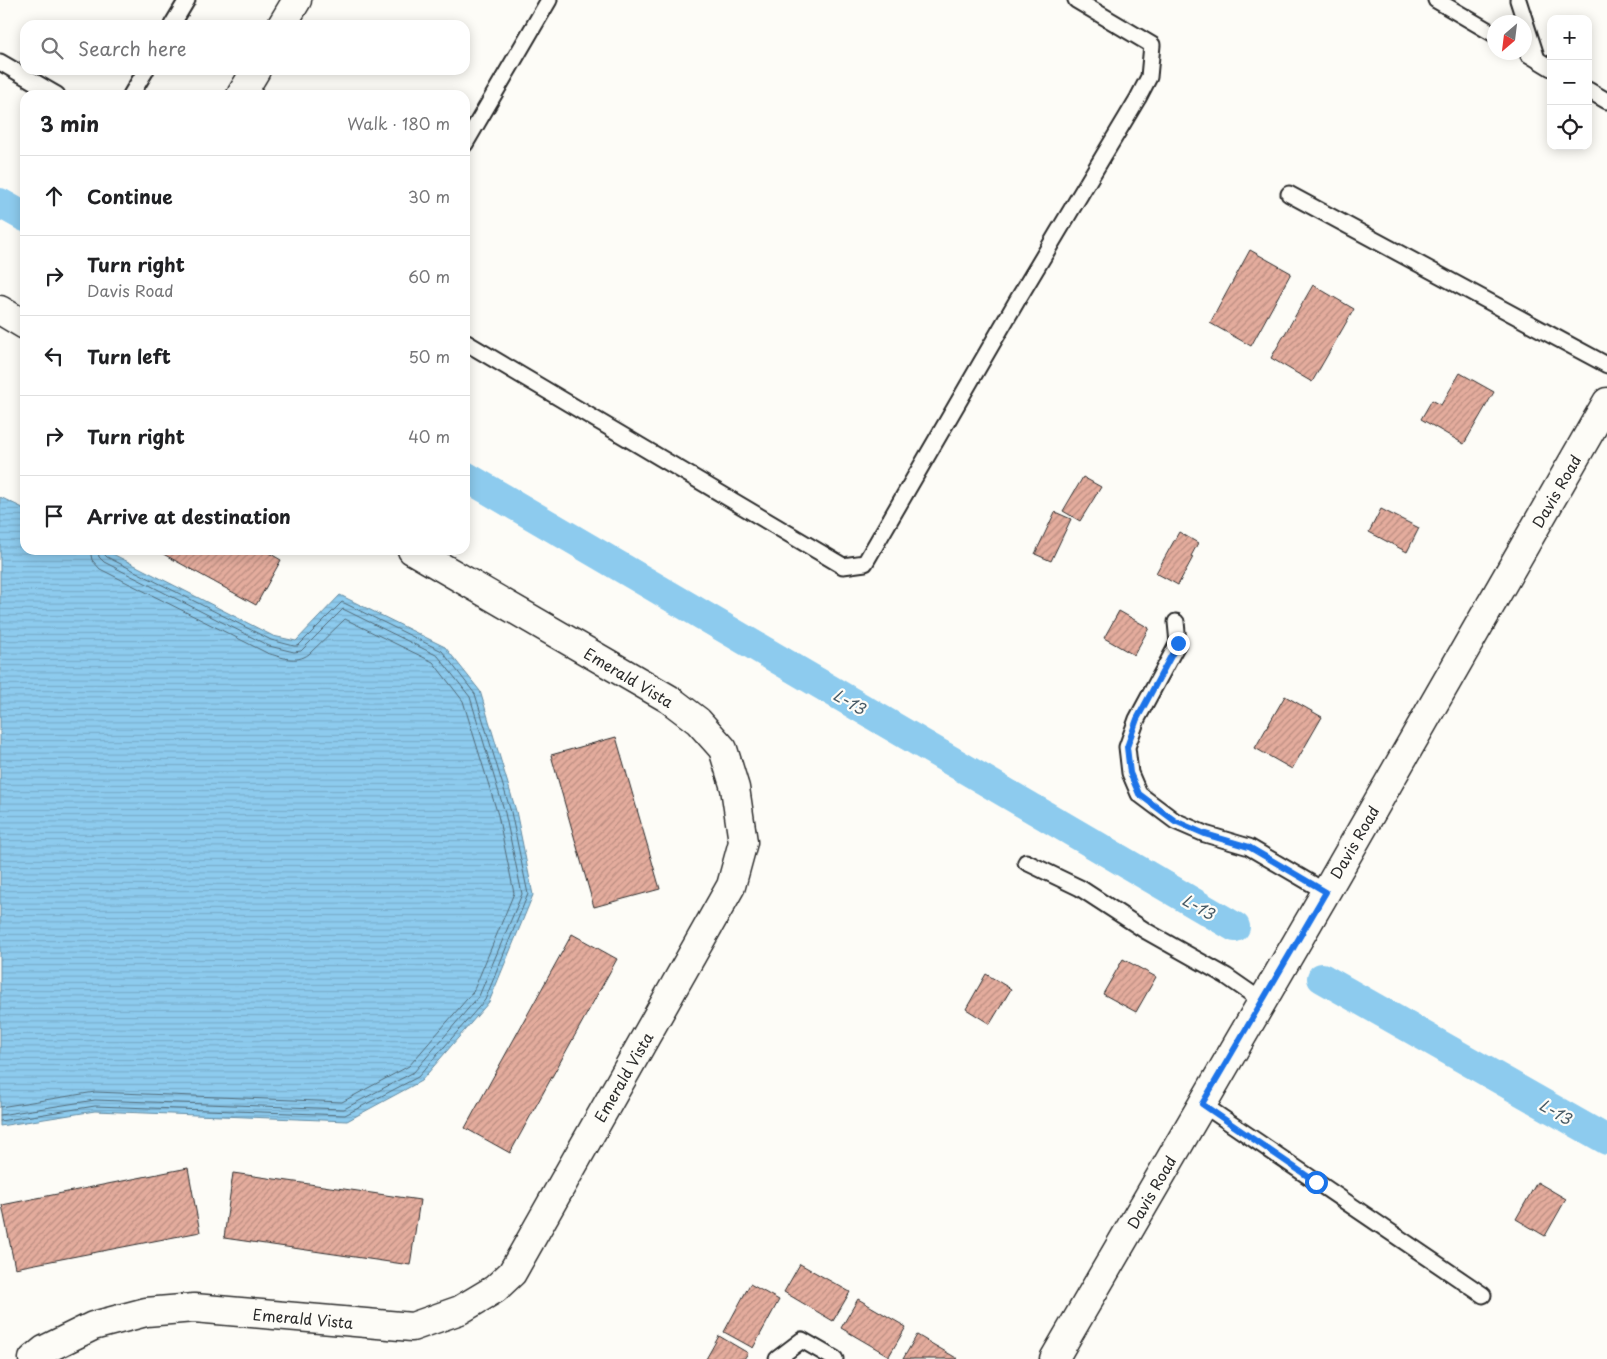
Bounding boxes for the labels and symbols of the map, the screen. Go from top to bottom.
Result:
north arrow [1487,15,1532,60]
street label: Davis Road [1526,450,1586,532]
route end [1167,632,1190,655]
street label: Emerald Vista [580,641,678,713]
water label: L-13 [829,682,871,720]
street label: Davis Road [1324,801,1384,883]
water label: L-13 [1178,887,1220,925]
street label: Emerald Vista [588,1028,658,1126]
water label: L-13 [1535,1092,1577,1130]
street label: Davis Road [1121,1151,1181,1233]
route start [1305,1171,1328,1194]
street label: Emerald Vista [252,1302,354,1334]

